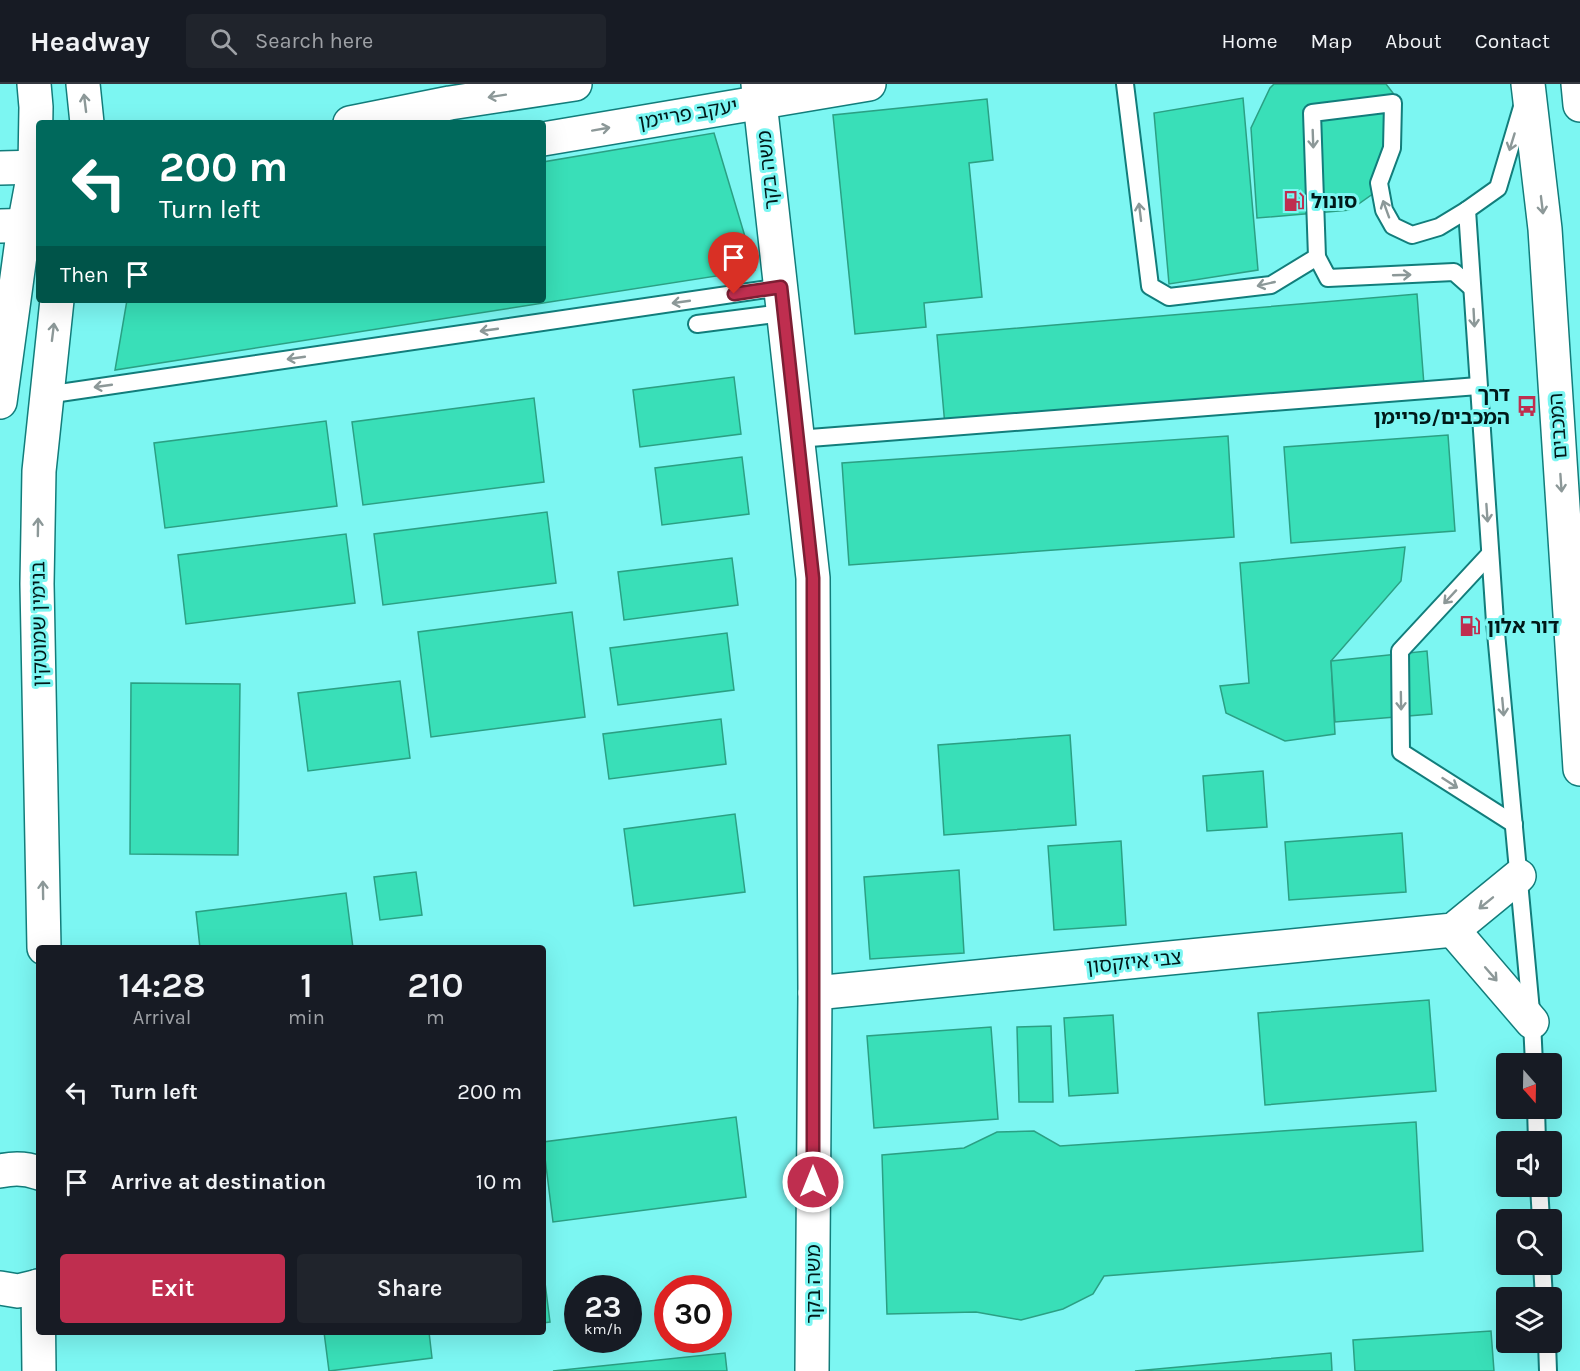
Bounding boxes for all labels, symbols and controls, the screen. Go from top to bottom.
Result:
search box [186,14,606,68]
text: Headway [30,25,150,58]
icon: search [207,25,240,58]
text: Search here [255,28,373,54]
text: Home [1222,29,1278,53]
text: Map [1311,29,1352,53]
text: About [1385,29,1442,53]
text: Contact [1475,29,1550,53]
one-way arrow [488,91,507,102]
one-way arrow [80,94,91,114]
street label: יעקב פריימן [637,94,739,134]
one-way arrow [590,123,610,134]
one-way arrow [1307,128,1318,148]
street label: משה בקר [752,129,784,211]
one-way arrow [1506,132,1517,151]
text: 200 m [159,142,288,192]
icon: left [60,144,138,222]
fuel station icon: סונול [1282,189,1306,213]
place label: סונול [1311,190,1357,213]
text: Turn left [159,193,260,225]
one-way arrow [1537,194,1548,214]
one-way arrow [1379,200,1390,219]
one-way arrow [1135,202,1146,222]
pin [708,232,759,294]
icon: arrive [717,241,750,274]
icon: arrive [121,258,154,291]
text: Then [60,262,109,288]
one-way arrow [1391,269,1411,280]
one-way arrow [1257,279,1276,291]
one-way arrow [672,296,692,307]
one-way arrow [1468,308,1479,328]
one-way arrow [48,323,59,343]
one-way arrow [479,325,499,336]
one-way arrow [286,353,306,364]
one-way arrow [93,381,113,392]
place label: דרך המכבים/פריימן [1374,383,1510,429]
street label: המכבים [1544,392,1572,460]
bus stop icon: דרך המכבים/פריימן [1515,394,1539,418]
one-way arrow [1556,473,1567,492]
one-way arrow [1482,502,1493,522]
one-way arrow [32,517,44,537]
street label: בנימין שמוטקין [26,561,52,687]
one-way arrow [1443,590,1457,605]
fuel station icon: דור אלון [1458,614,1482,638]
place label: דור אלון [1487,615,1559,638]
one-way arrow [1395,691,1406,711]
one-way arrow [1498,697,1509,717]
one-way arrow [1441,778,1458,790]
one-way arrow [37,880,49,900]
one-way arrow [1479,896,1494,910]
street label: צבי איזקסון [1085,946,1183,978]
text: 14:28 [118,964,206,1006]
text: 1 [300,964,313,1006]
text: 210 [407,964,464,1006]
one-way arrow [1485,966,1498,982]
text: Arrival [133,1006,191,1029]
text: min [288,1006,325,1029]
text: m [426,1006,445,1029]
north arrow [1496,1053,1562,1119]
map controls [1496,1053,1562,1353]
icon: left [60,1076,93,1109]
text: Turn left [111,1079,198,1105]
text: 200 m [457,1079,522,1105]
button: sound [1496,1131,1562,1197]
position arrow [781,1150,845,1214]
icon: arrive [60,1166,93,1199]
text: Arrive at destination [111,1169,326,1195]
text: 10 m [476,1169,522,1195]
button: search [1496,1209,1562,1275]
street label: משה בקר [802,1244,825,1324]
button: Exit [60,1254,285,1323]
button: Share [297,1254,522,1323]
speed limit sign: 30 [654,1275,732,1353]
button: layers [1496,1287,1562,1353]
text: 23 [585,1289,621,1325]
text: km/h [584,1320,622,1338]

